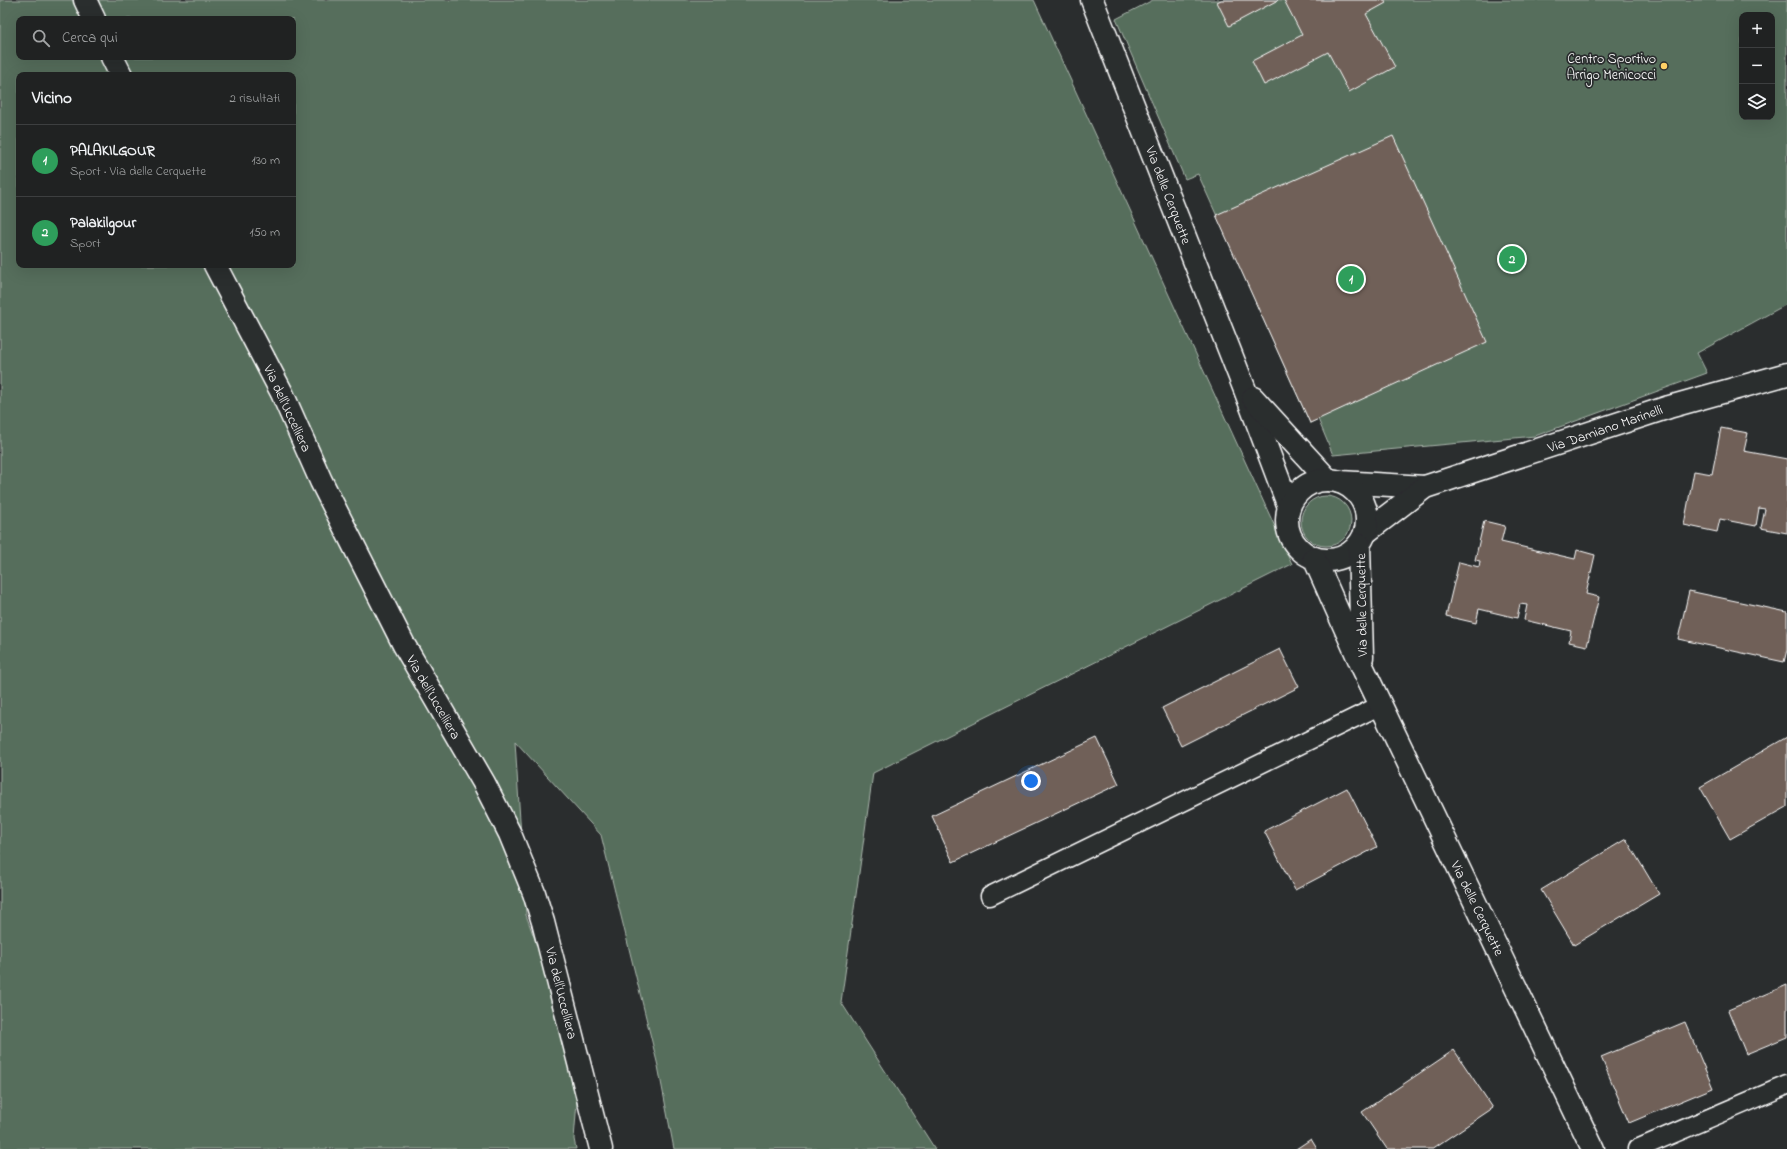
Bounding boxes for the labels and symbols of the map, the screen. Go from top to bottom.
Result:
place label: Centro Sportivo Arrigo Menicocci [1566,49,1656,87]
marker: Centro Sportivo Arrigo Menicocci [1659,61,1669,71]
street label: Via delle Cerquette [1139,143,1196,248]
pin: 2 [1499,244,1525,274]
pin: 1 [1338,264,1364,294]
street label: Via dell'Uccelliera [257,361,316,456]
street label: Via Damiano Marinelli [1544,400,1666,459]
street label: Via delle Cerquette [1351,552,1374,658]
street label: Via dell'Uccelliera [400,651,465,744]
your location [1021,771,1041,791]
street label: Via delle Cerquette [1444,857,1509,960]
street label: Via dell'Uccelliera [539,944,582,1042]

